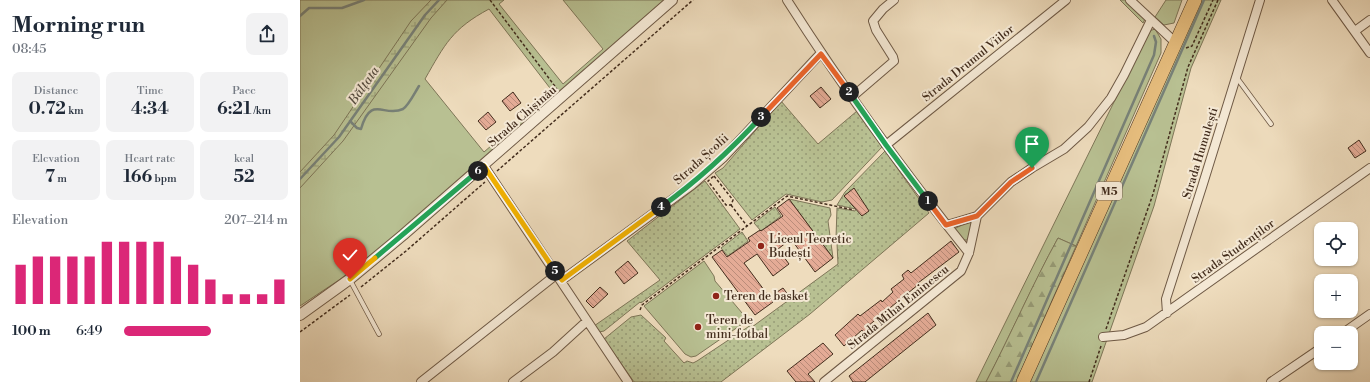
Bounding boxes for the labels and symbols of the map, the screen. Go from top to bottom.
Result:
street label: Strada Drumul Viilor [919,22,1017,105]
water label: Bălţata [344,63,383,109]
street label: Strada Chișinău [485,82,560,150]
pin: 2 [839,82,859,102]
street label: Strada Humulești [1179,106,1222,201]
pin: 3 [751,107,771,127]
pin [1015,127,1049,168]
street label: Strada Școlii [671,131,732,188]
pin: 6 [468,161,488,181]
road number: M5 [1096,182,1122,200]
pin: 1 [918,191,938,211]
pin: 4 [651,197,671,217]
street label: Strada Studenților [1189,216,1278,287]
place label: Liceul Teoretic Budești [768,232,851,261]
pin [333,238,367,279]
marker: Liceul Teoretic Budești [756,241,766,251]
pin: 5 [545,261,565,281]
street label: Strada Mihai Eminescu [845,262,952,353]
place label: Teren de basket [724,289,809,304]
marker: Teren de basket [711,291,721,301]
place label: Teren de mini-fotbal [706,313,768,342]
marker: Teren de mini-fotbal [693,322,703,332]

